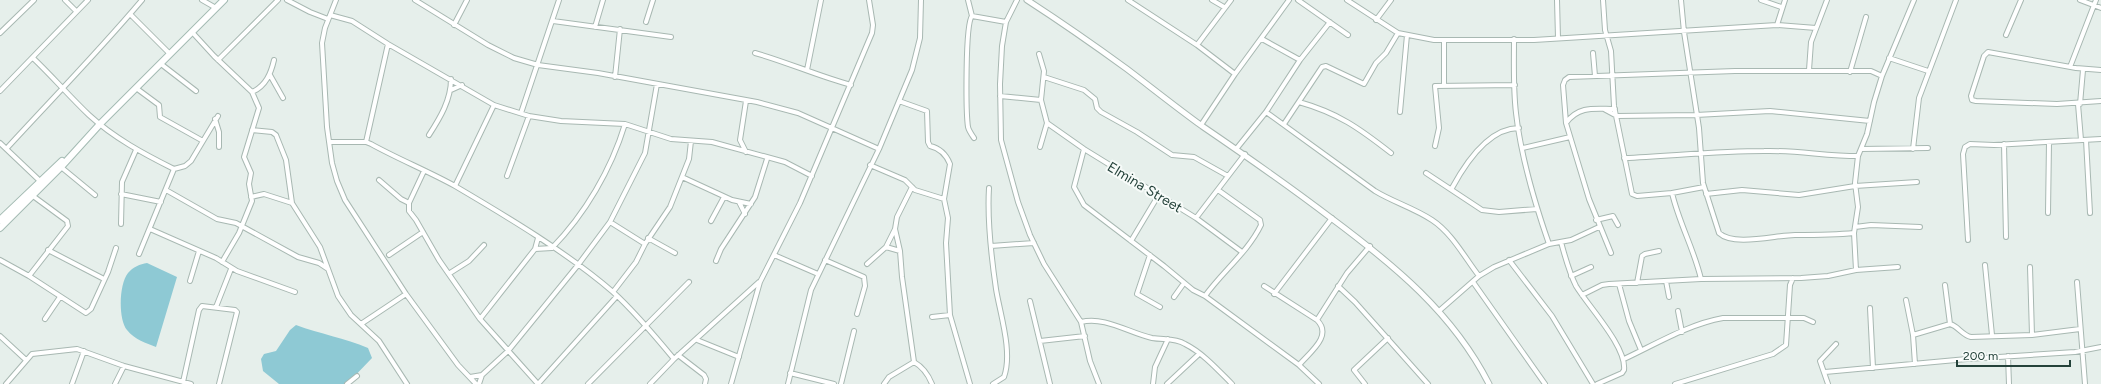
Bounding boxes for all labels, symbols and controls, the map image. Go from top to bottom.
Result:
street label: Elmina Street [1104,158,1185,216]
scale bar [1957,342,2070,368]
text: 200 m [1963,349,1998,363]

